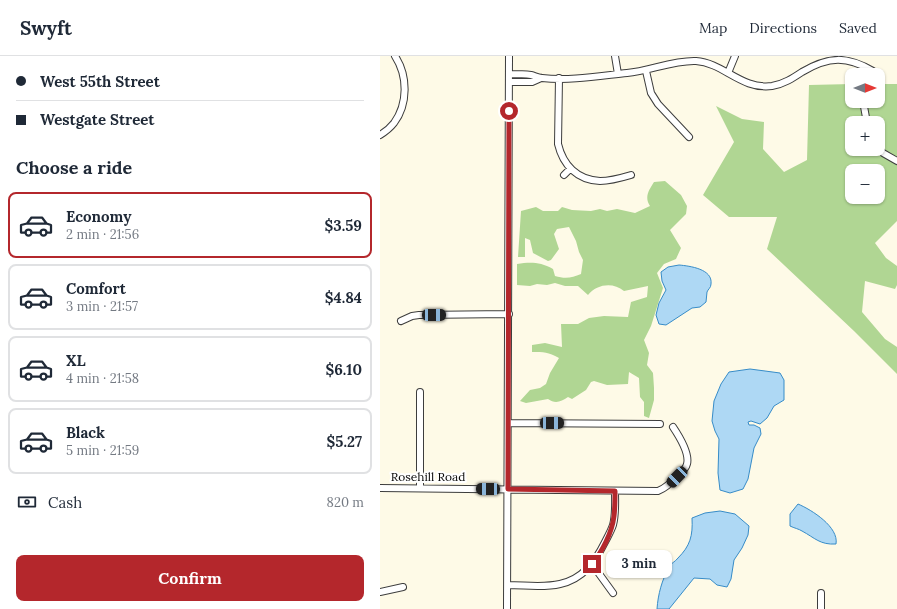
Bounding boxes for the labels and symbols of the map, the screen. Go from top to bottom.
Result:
north arrow [845,68,885,108]
route start [500,102,518,120]
car [422,309,446,321]
car [540,417,564,429]
car [664,464,690,490]
street label: Rosehill Road [391,469,465,484]
car [476,483,500,495]
callout: 3 min [606,550,672,578]
route end [583,555,601,573]

